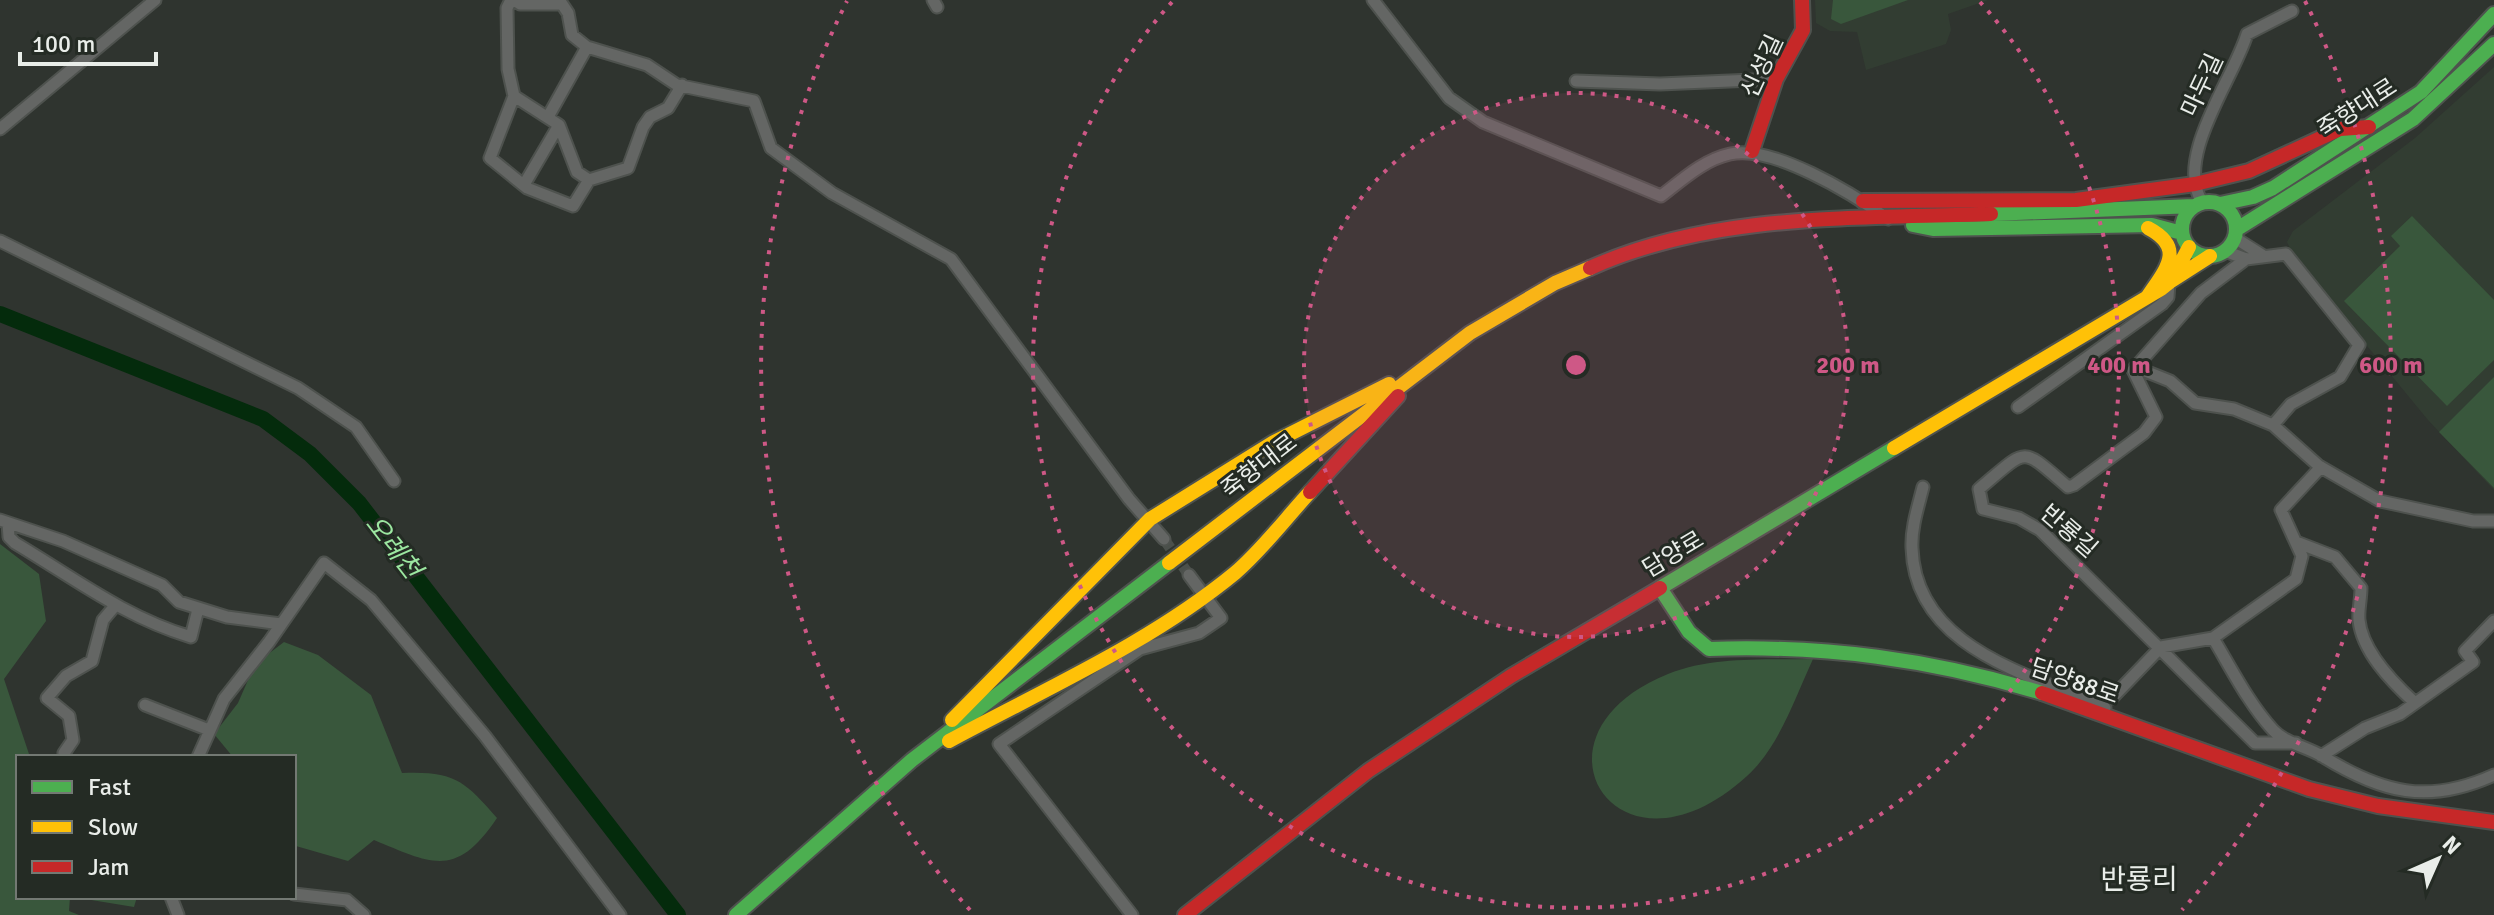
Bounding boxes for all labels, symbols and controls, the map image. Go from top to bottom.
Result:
scale bar [20,16,156,66]
text: 100 m [32,29,95,59]
street label: 신성길 [1734,30,1790,102]
street label: 마두길 [2174,49,2230,121]
street label: 죽향대로 [2312,71,2402,145]
text: 200 m [1816,350,1880,380]
text: 400 m [2087,350,2151,380]
text: 600 m [2359,350,2423,380]
centre of rings [1562,351,1590,379]
street label: 죽향대로 [1215,427,1303,505]
street label: 반룡길 [2034,498,2104,564]
water label: 오례천 [358,509,430,588]
street label: 담양로 [1637,524,1709,584]
street label: 담양88로 [2027,652,2123,710]
legend [16,755,296,899]
text: Fast [88,772,131,802]
text: Slow [88,812,138,842]
north arrow [2398,819,2478,899]
text: N [2437,830,2467,860]
text: Jam [88,852,129,882]
district label: 반룡리 [2100,863,2178,897]

